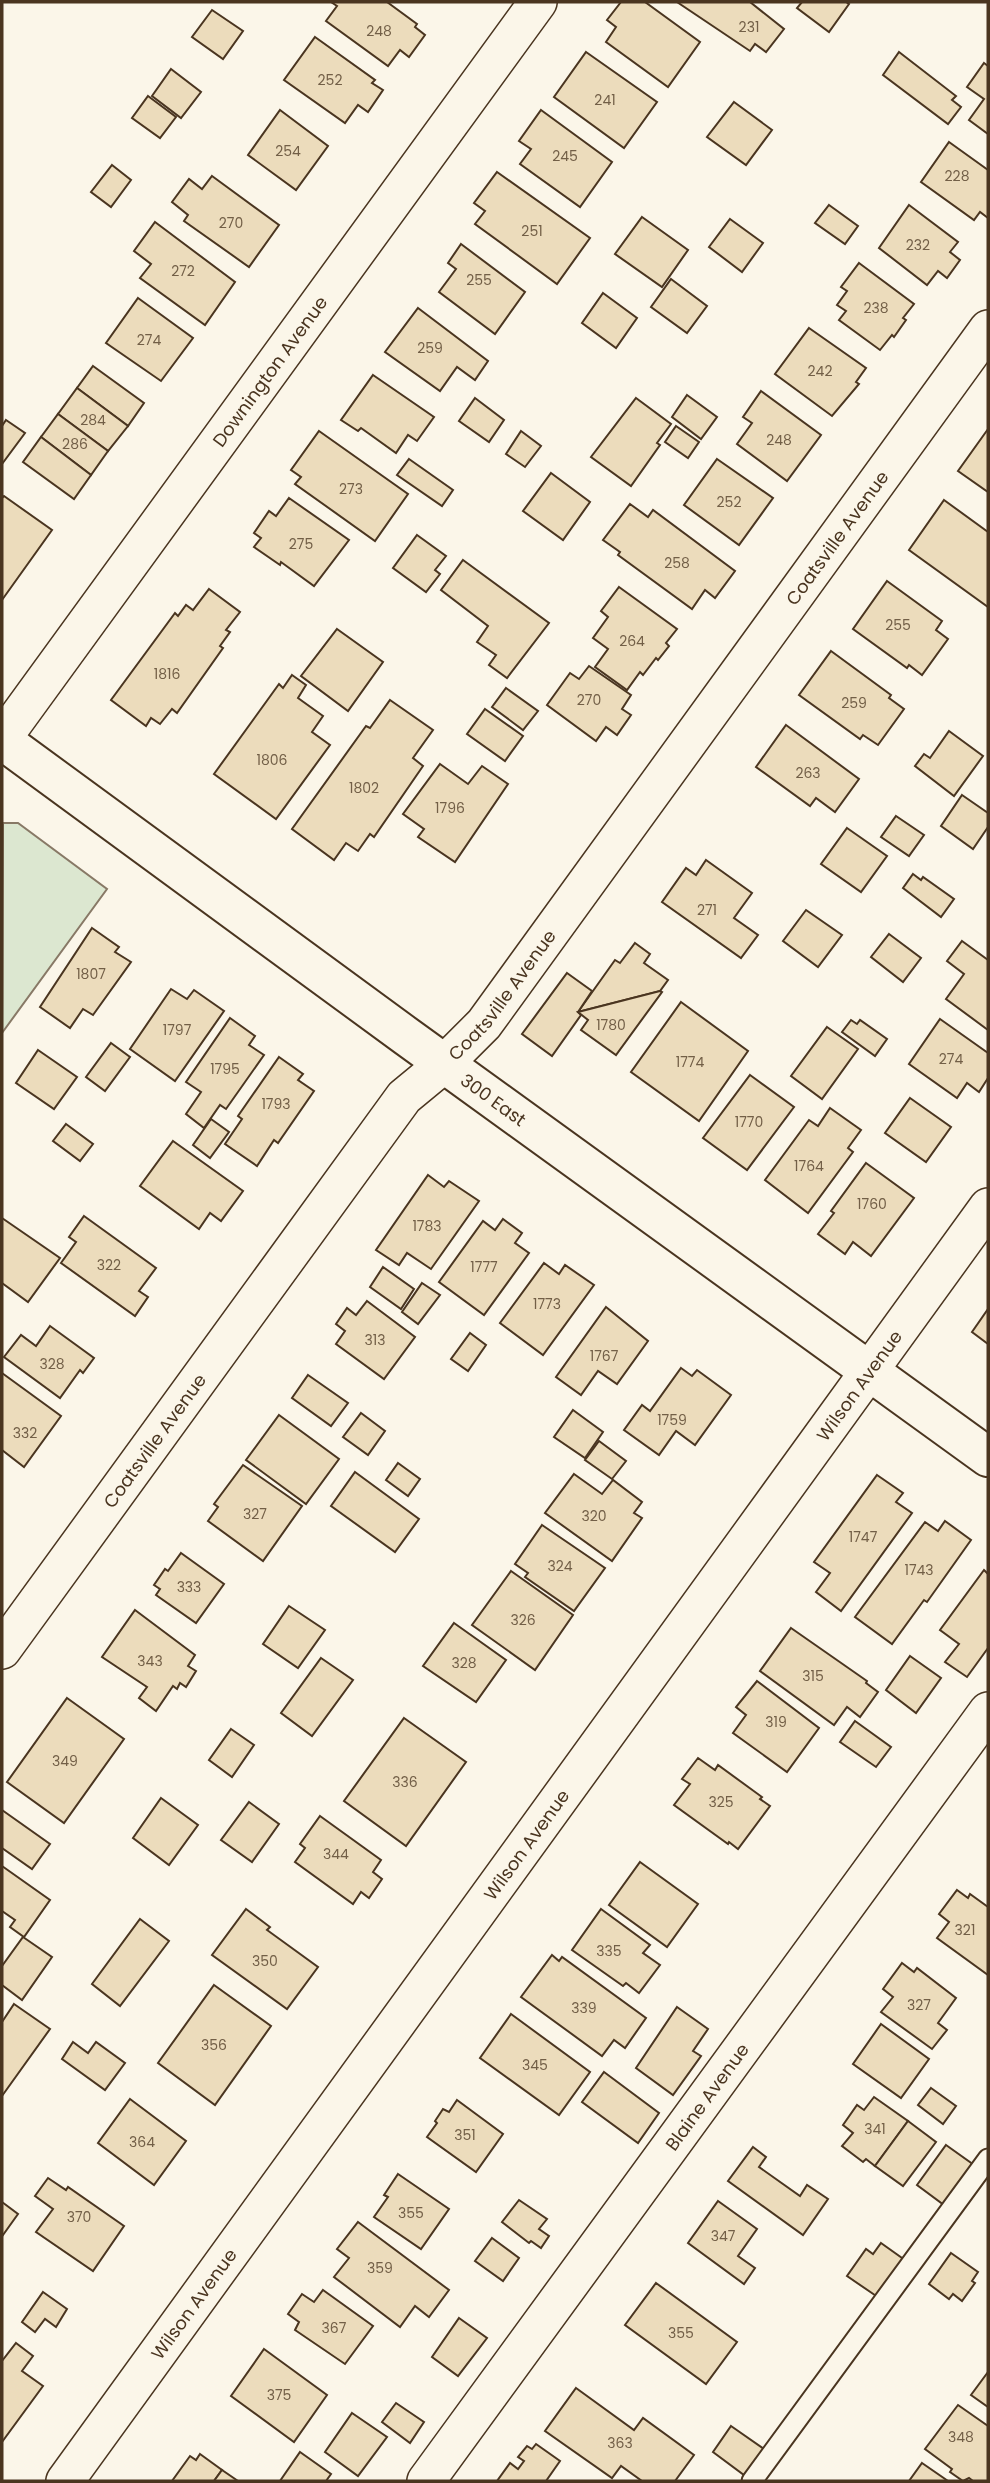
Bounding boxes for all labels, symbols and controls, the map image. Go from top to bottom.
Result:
house number: 231 [739,17,759,37]
house number: 248 [366,21,392,41]
house number: 252 [318,70,342,90]
house number: 241 [594,90,616,110]
house number: 254 [275,141,301,161]
house number: 245 [552,146,578,166]
house number: 228 [945,166,970,186]
house number: 270 [219,213,243,233]
house number: 251 [521,221,543,241]
house number: 232 [906,235,930,255]
house number: 272 [171,261,195,281]
house number: 255 [466,270,492,290]
street label: Downington Avenue [206,291,333,451]
house number: 238 [863,298,889,318]
house number: 274 [137,330,161,350]
house number: 259 [417,338,443,358]
house number: 242 [808,361,832,381]
house number: 284 [80,410,106,430]
house number: 248 [766,430,792,450]
house number: 286 [62,434,88,454]
street label: Coatsville Avenue [779,465,894,610]
house number: 273 [339,479,363,499]
house number: 252 [717,492,741,512]
house number: 275 [289,534,313,554]
house number: 258 [664,553,690,573]
house number: 255 [885,615,911,635]
house number: 264 [619,631,645,651]
house number: 1816 [154,664,180,684]
house number: 270 [577,690,601,710]
house number: 259 [841,693,867,713]
house number: 1806 [257,750,288,770]
house number: 263 [795,763,821,783]
house number: 1802 [349,778,379,798]
house number: 1796 [435,798,465,818]
house number: 271 [697,900,717,920]
street label: Coatsville Avenue [442,924,561,1066]
house number: 1807 [76,964,106,984]
house number: 1780 [596,1015,626,1035]
house number: 1797 [163,1020,192,1040]
house number: 274 [939,1049,963,1069]
house number: 1774 [676,1052,704,1072]
house number: 1795 [210,1059,240,1079]
street label: 300 East [456,1067,532,1132]
house number: 1793 [261,1094,291,1114]
house number: 1770 [735,1112,763,1132]
house number: 1764 [794,1156,824,1176]
house number: 1760 [857,1194,887,1214]
house number: 1783 [412,1216,442,1236]
house number: 322 [97,1255,121,1275]
house number: 1777 [470,1257,498,1277]
house number: 1773 [533,1294,561,1314]
street label: Wilson Avenue [810,1325,907,1446]
house number: 313 [365,1330,385,1350]
house number: 1767 [590,1346,619,1366]
house number: 328 [39,1354,65,1374]
street label: Coatsville Avenue [97,1368,212,1513]
house number: 1759 [657,1410,687,1430]
house number: 332 [13,1423,37,1443]
house number: 327 [243,1504,267,1524]
house number: 320 [581,1506,607,1526]
house number: 1747 [849,1527,878,1547]
house number: 324 [547,1556,573,1576]
house number: 1743 [904,1560,934,1580]
house number: 333 [177,1577,201,1597]
house number: 326 [510,1610,536,1630]
house number: 343 [137,1651,163,1671]
house number: 328 [451,1653,477,1673]
house number: 315 [802,1666,824,1686]
house number: 319 [765,1712,787,1732]
house number: 349 [52,1751,78,1771]
house number: 336 [392,1772,418,1792]
street label: Wilson Avenue [477,1784,575,1905]
house number: 325 [708,1792,734,1812]
house number: 344 [323,1844,349,1864]
house number: 321 [955,1920,975,1940]
house number: 335 [596,1941,622,1961]
house number: 350 [252,1951,278,1971]
house number: 327 [907,1995,931,2015]
house number: 339 [571,1998,597,2018]
house number: 356 [201,2035,227,2055]
street label: Blaine Avenue [659,2038,754,2155]
house number: 345 [522,2055,548,2075]
house number: 341 [864,2119,886,2139]
house number: 351 [454,2125,476,2145]
house number: 364 [129,2132,155,2152]
house number: 355 [398,2203,424,2223]
house number: 370 [67,2207,91,2227]
house number: 347 [711,2226,736,2246]
street label: Wilson Avenue [145,2243,242,2364]
house number: 359 [367,2258,393,2278]
house number: 367 [322,2318,347,2338]
house number: 355 [668,2323,694,2343]
house number: 375 [267,2385,291,2405]
house number: 348 [948,2427,974,2447]
house number: 363 [607,2433,633,2453]

